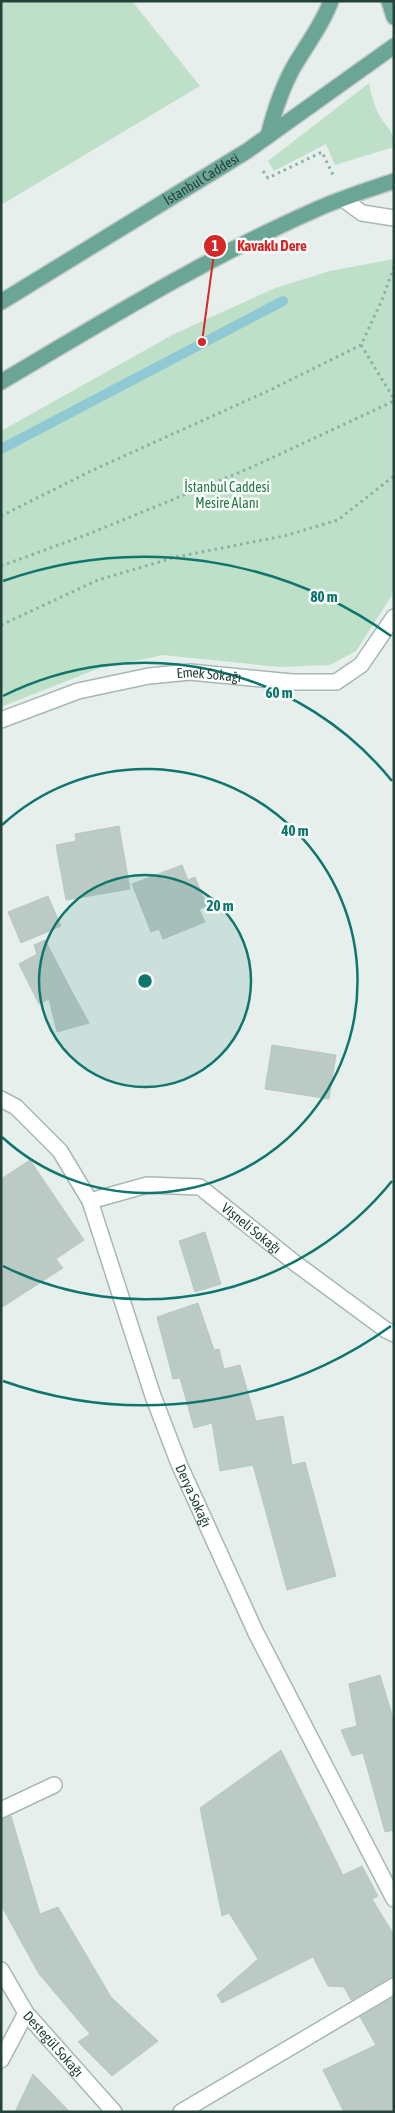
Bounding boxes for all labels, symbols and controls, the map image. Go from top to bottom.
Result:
street label: İstanbul Caddesi [161,150,242,208]
callout: Kavaklı Dere [203,231,317,261]
text: 1 [211,237,219,254]
text: Kavaklı Dere [237,237,307,254]
park label: İstanbul Caddesi Mesire Alanı [184,479,270,511]
text: 80 m [311,588,338,605]
street label: Emek Sokağı [176,664,242,685]
text: 60 m [266,684,293,701]
text: 40 m [281,822,309,839]
text: 20 m [207,897,234,914]
centre of rings [136,972,154,990]
street label: Vişneli Sokağı [218,1199,284,1257]
street label: Derya Sokağı [172,1462,215,1529]
street label: Destegül Sokağı [20,2008,87,2080]

